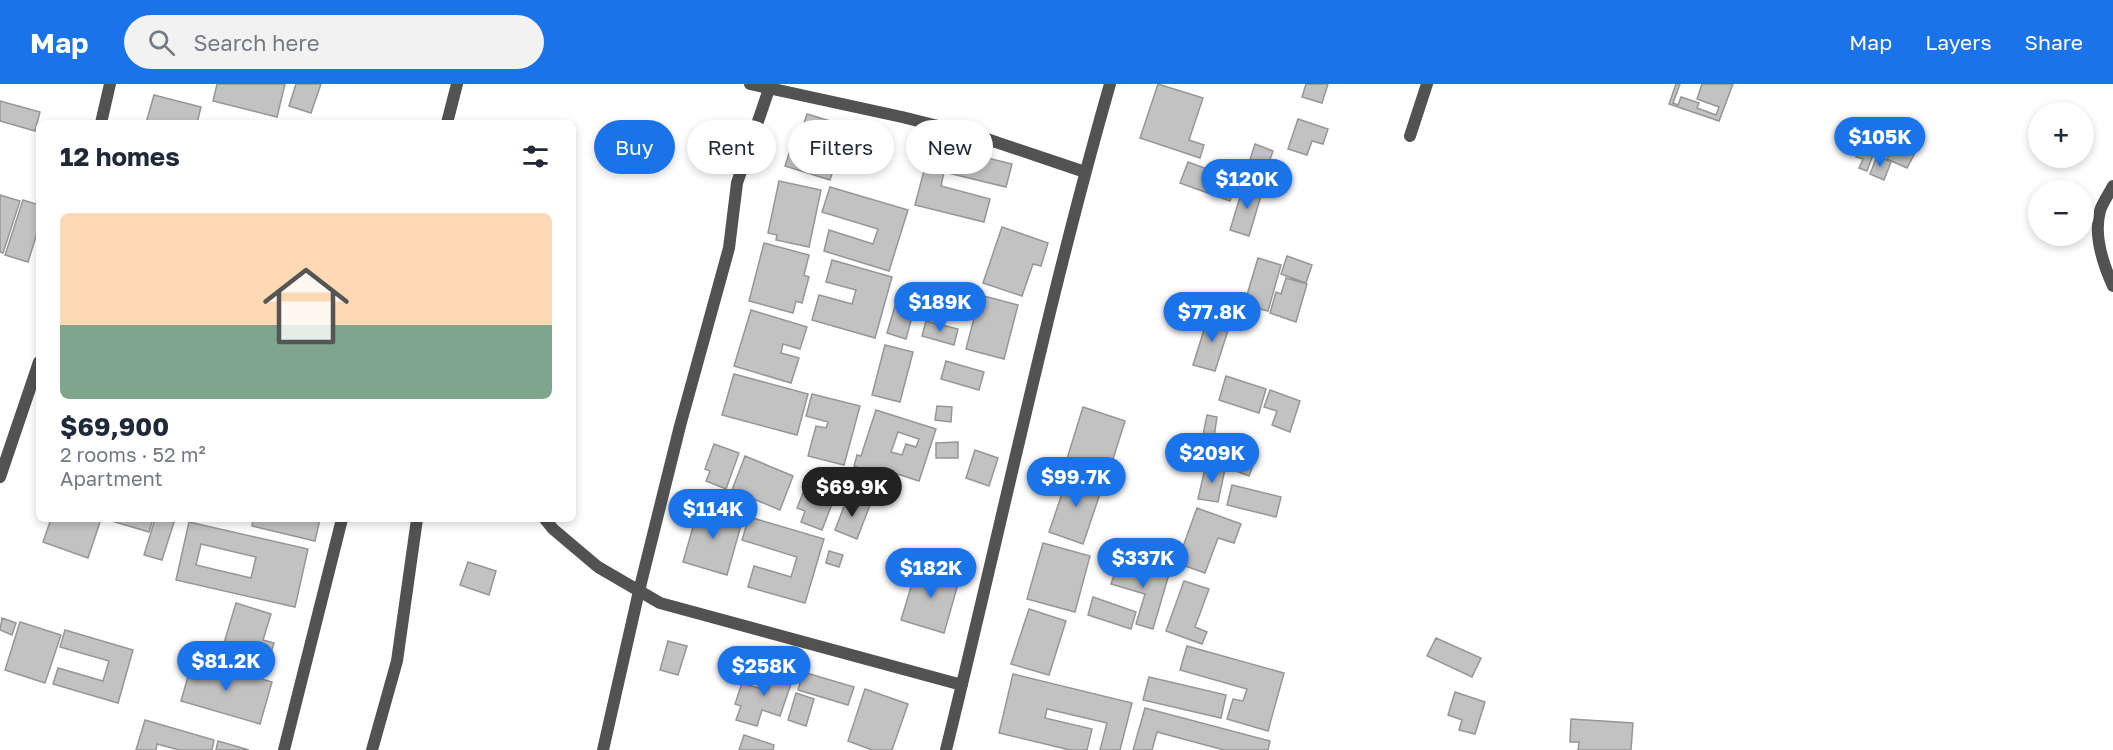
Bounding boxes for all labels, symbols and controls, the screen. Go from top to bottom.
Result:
search box [124,15,544,69]
text: Map [30,26,88,59]
icon: search [145,26,178,59]
text: Search here [193,29,319,56]
text: Map [1849,29,1892,55]
text: Layers [1925,29,1992,55]
text: Share [2025,29,2083,55]
map controls [2028,102,2094,246]
button: + [2028,102,2094,168]
pin: $105K [1838,117,1922,168]
chip: Buy [594,120,675,174]
chip: Rent [687,120,776,174]
chip: Filters [788,120,894,174]
chip: New [906,120,993,174]
text: $105K [1848,124,1912,148]
icon: filters [519,140,552,173]
text: 12 homes [60,141,180,172]
pin: $120K [1205,159,1289,210]
text: $120K [1215,166,1279,190]
button: − [2028,180,2094,246]
icon: home [252,252,360,360]
pin: $189K [898,282,982,333]
text: $189K [908,289,972,313]
pin: $77.8K [1163,292,1261,343]
text: $77.8K [1178,299,1246,323]
text: $69,900 [60,411,169,442]
pin: $209K [1170,433,1254,484]
text: $209K [1179,440,1245,464]
text: 2 rooms · 52 m² [60,442,206,466]
pin: $99.7K [1027,457,1125,508]
text: $99.7K [1041,464,1111,488]
text: Apartment [60,466,163,490]
pin: $69.9K [803,467,901,518]
text: $69.9K [816,474,888,498]
pin: $114K [671,489,755,540]
text: $114K [683,496,744,520]
pin: $337K [1101,538,1185,589]
text: $337K [1111,545,1175,569]
pin: $182K [889,548,973,599]
text: $182K [899,555,963,579]
pin: $81.2K [177,641,275,692]
pin: $258K [722,646,806,697]
text: $81.2K [191,648,261,672]
text: $258K [731,653,797,677]

